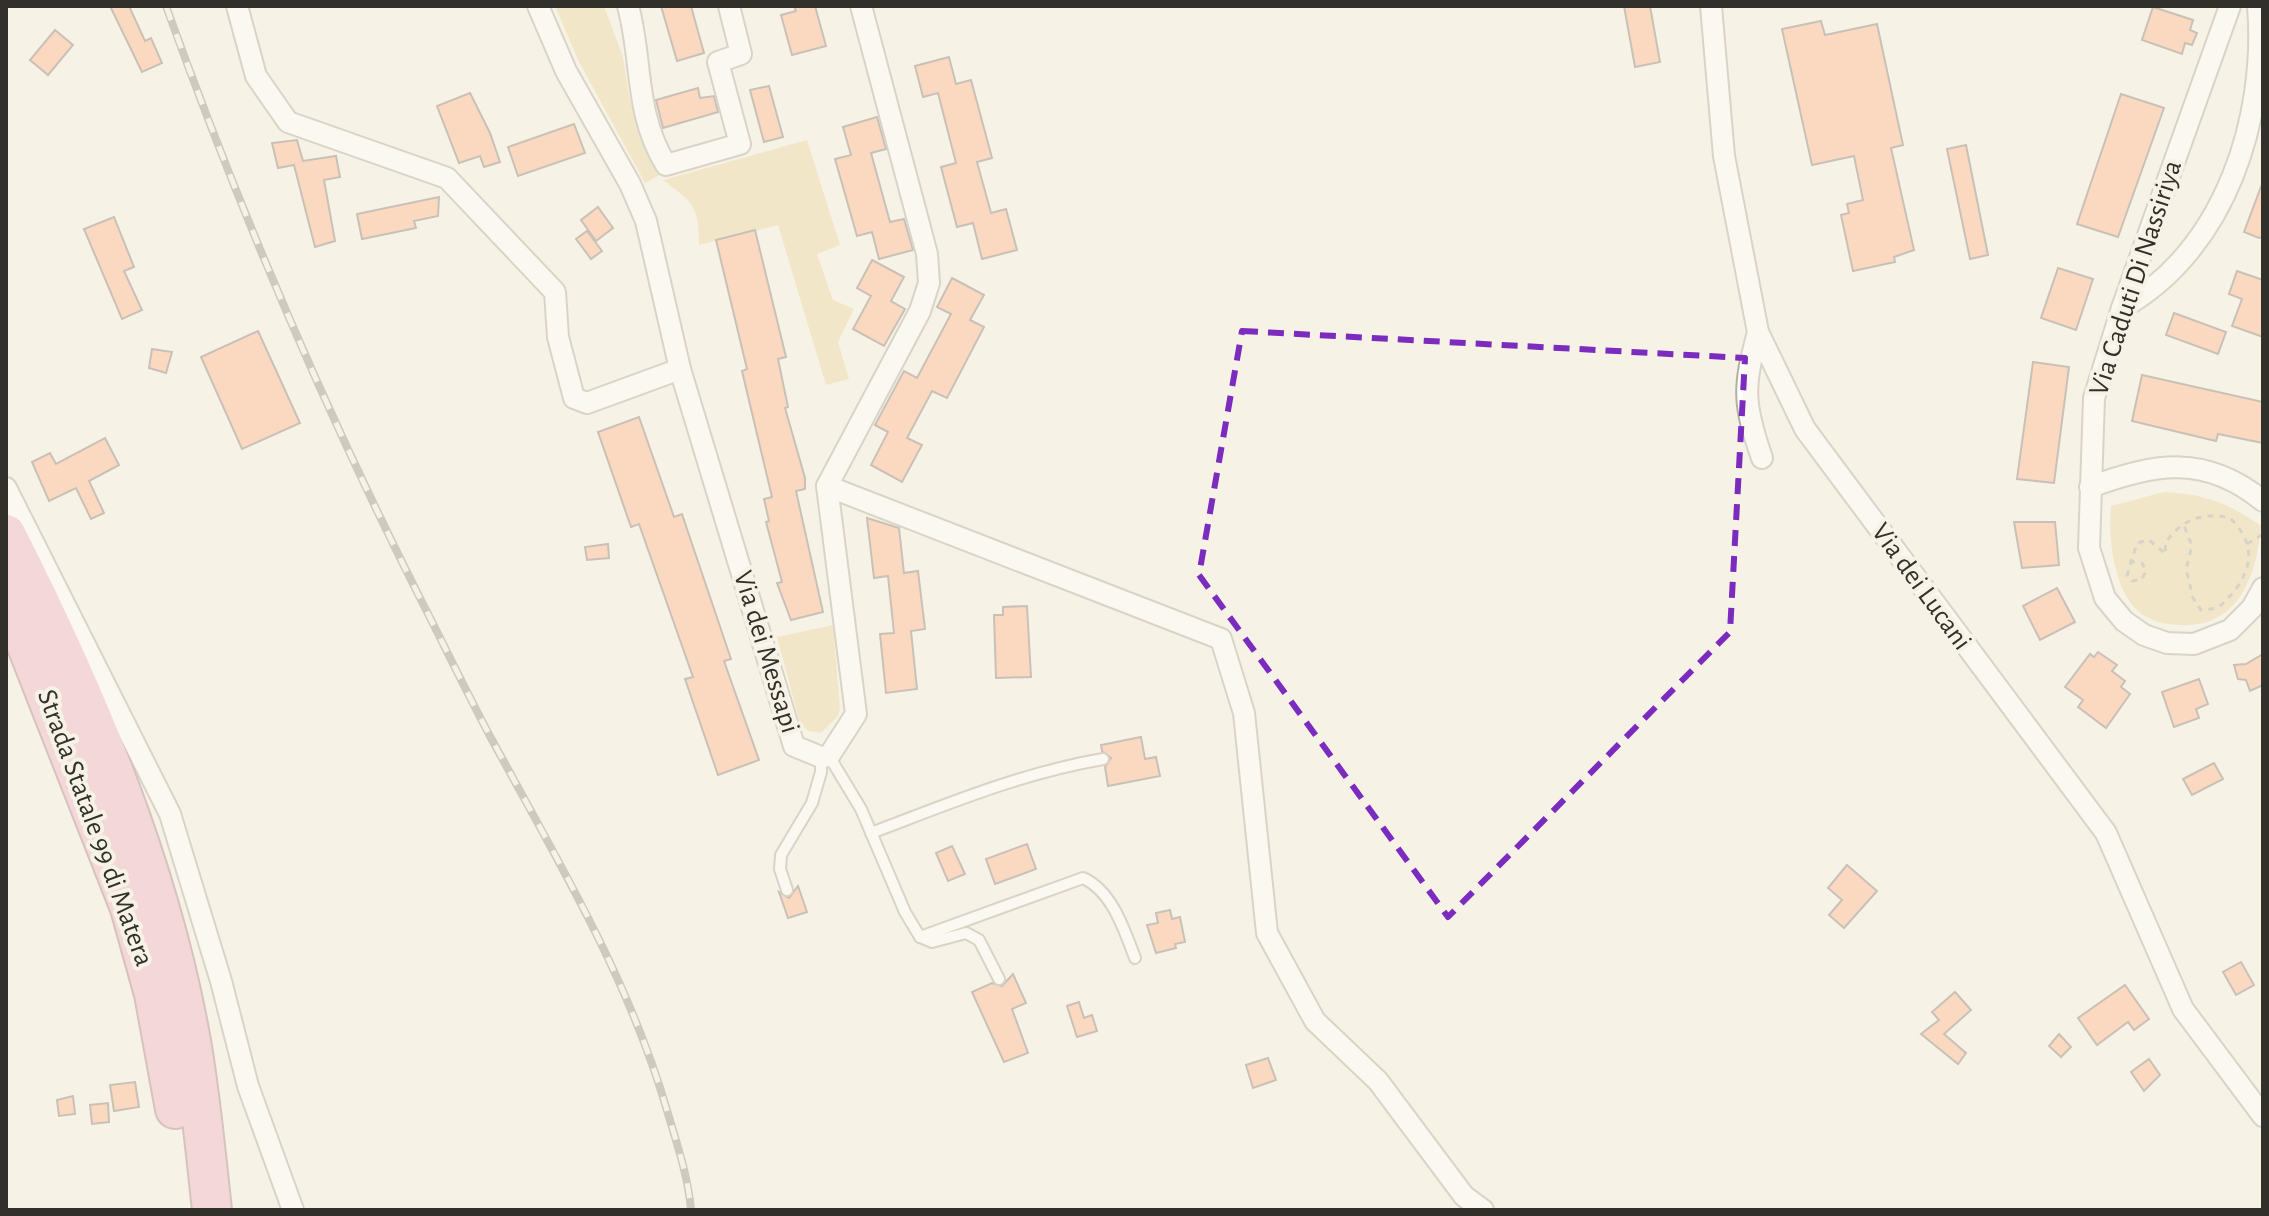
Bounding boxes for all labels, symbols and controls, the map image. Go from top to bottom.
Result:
street label: Via Caduti Di Nassiriya [2085,157,2187,399]
street label: Via dei Lucani [1866,518,1976,656]
street label: Via dei Messapi [728,568,804,736]
street label: Strada Statale 99 di Matera [32,686,158,970]

